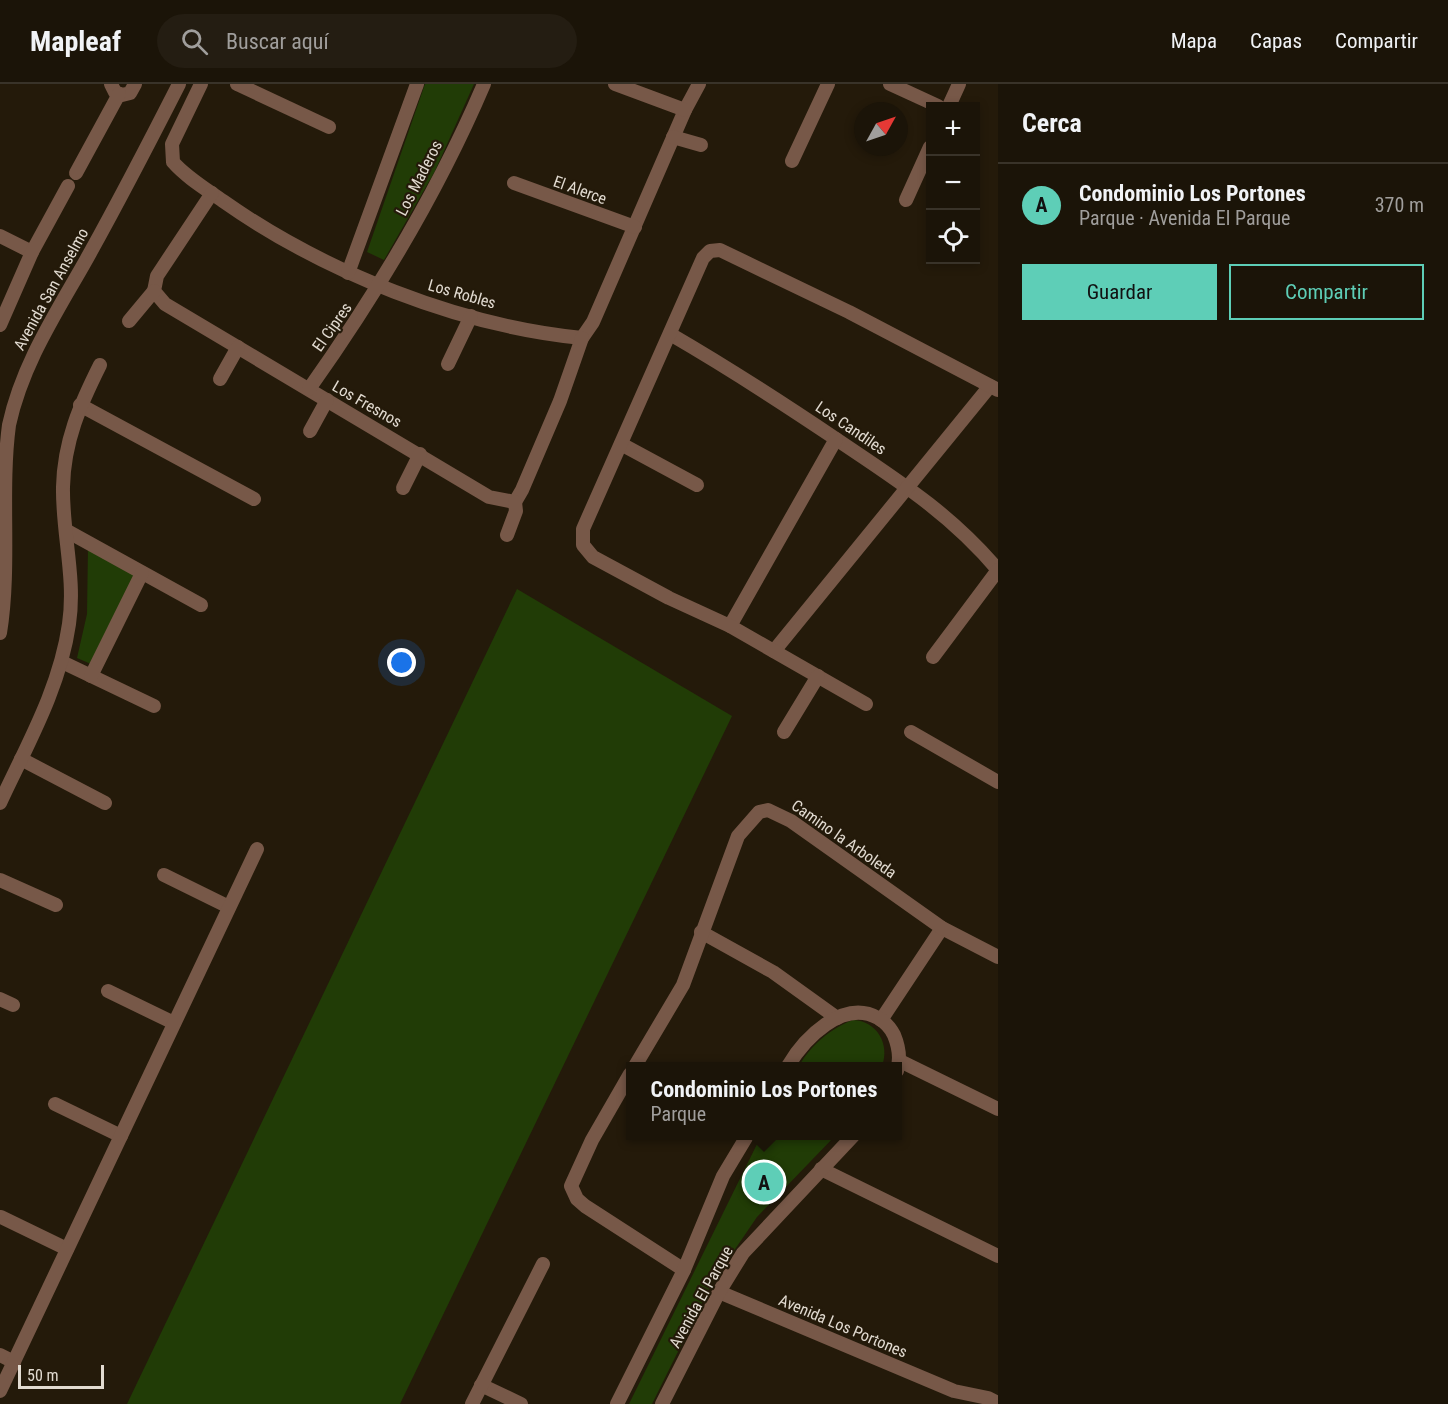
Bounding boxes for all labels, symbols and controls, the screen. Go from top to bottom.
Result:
search box [157,14,577,68]
text: Mapleaf [30,25,121,58]
icon: search [178,25,211,58]
text: Buscar aquí [226,29,329,54]
text: Mapa [1171,29,1217,53]
text: Capas [1250,29,1302,53]
text: Compartir [1335,29,1418,53]
north arrow [854,102,908,156]
map controls [926,102,980,264]
button: + [926,102,980,156]
text: Cerca [1022,108,1082,138]
street label: Los Maderos [392,137,446,219]
button: − [926,156,980,210]
street label: El Alerce [551,172,609,208]
text: Condominio Los Portones [1079,181,1306,206]
text: A [1036,193,1047,217]
text: 370 m [1375,193,1424,217]
text: Parque · Avenida El Parque [1079,206,1290,230]
button: locate [926,210,980,264]
street label: Avenida San Anselmo [10,225,92,353]
button: Guardar [1022,264,1217,320]
button: Compartir [1229,264,1424,320]
street label: Los Robles [426,275,498,313]
street label: El Cipres [308,299,356,355]
street label: Los Fresnos [329,377,405,431]
street label: Los Candiles [812,397,890,459]
your location [387,648,416,677]
street label: Camino la Arboleda [788,796,900,882]
popup [626,1062,902,1140]
text: Condominio Los Portones [651,1077,877,1102]
text: Parque [651,1102,706,1126]
pin: A [744,1160,783,1204]
street label: Avenida El Parque [665,1243,737,1351]
street label: Avenida Los Portones [776,1290,910,1362]
scale bar [18,1362,104,1390]
text: 50 m [27,1366,59,1385]

